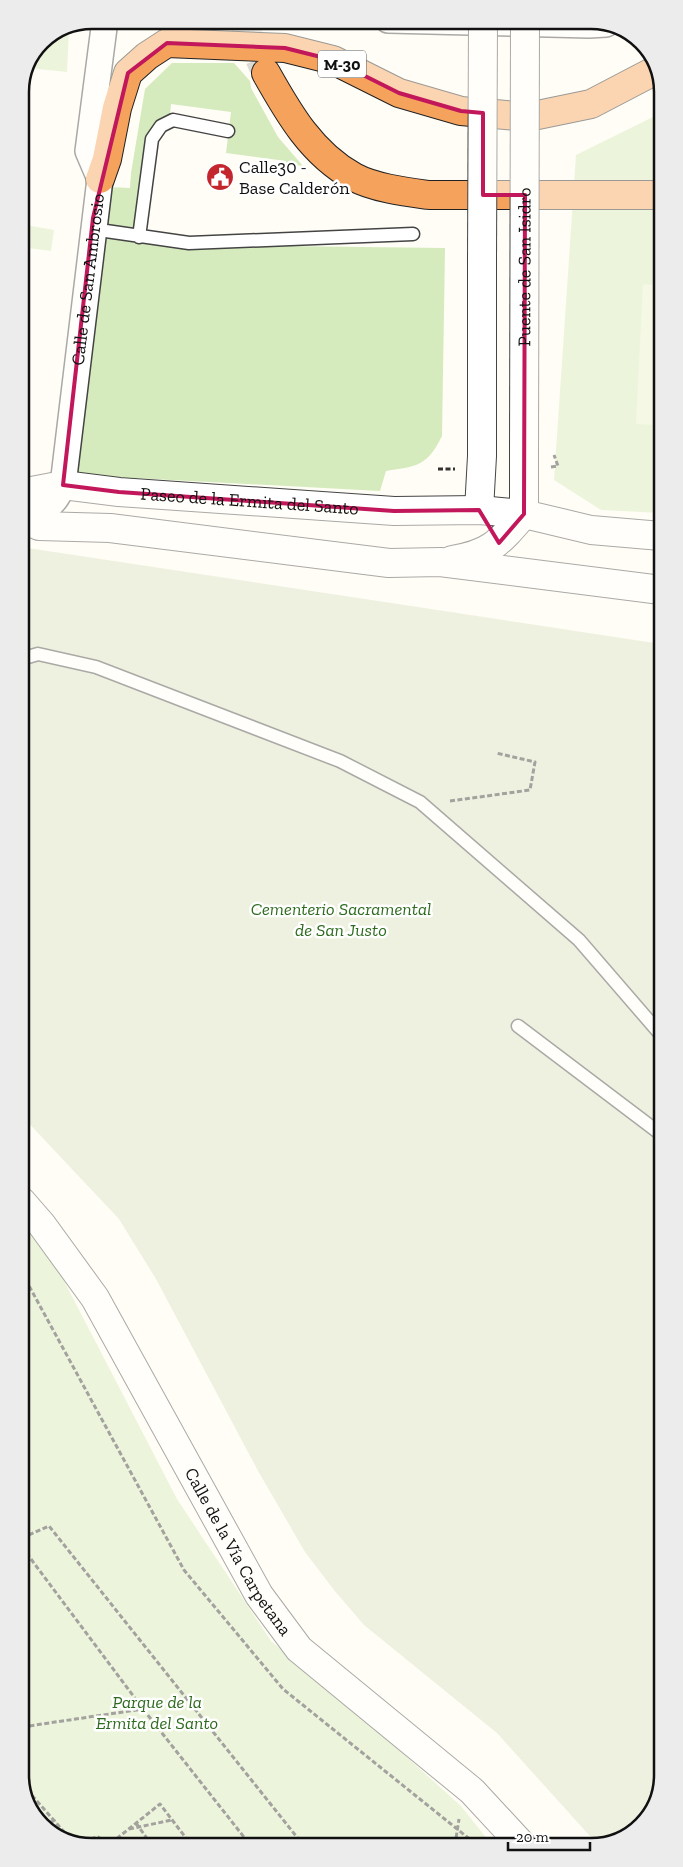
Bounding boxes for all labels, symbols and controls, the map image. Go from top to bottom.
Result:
road number: M-30 [318,51,366,78]
place label: Calle30 - Base Calderón [239,156,350,199]
public building icon: Calle30 - Base Calderón [205,162,235,192]
street label: Puente de San Isidro [513,187,536,347]
street label: Calle de San Ambrosio [67,192,109,367]
street label: Paseo de la Ermita del Santo [140,483,359,520]
park label: Cementerio Sacramental de San Justo [251,898,431,941]
street label: Calle de la Vía Carpetana [180,1464,297,1640]
park label: Parque de la Ermita del Santo [96,1691,218,1734]
scale bar [508,1820,590,1852]
text: 20 m [516,1828,549,1846]

